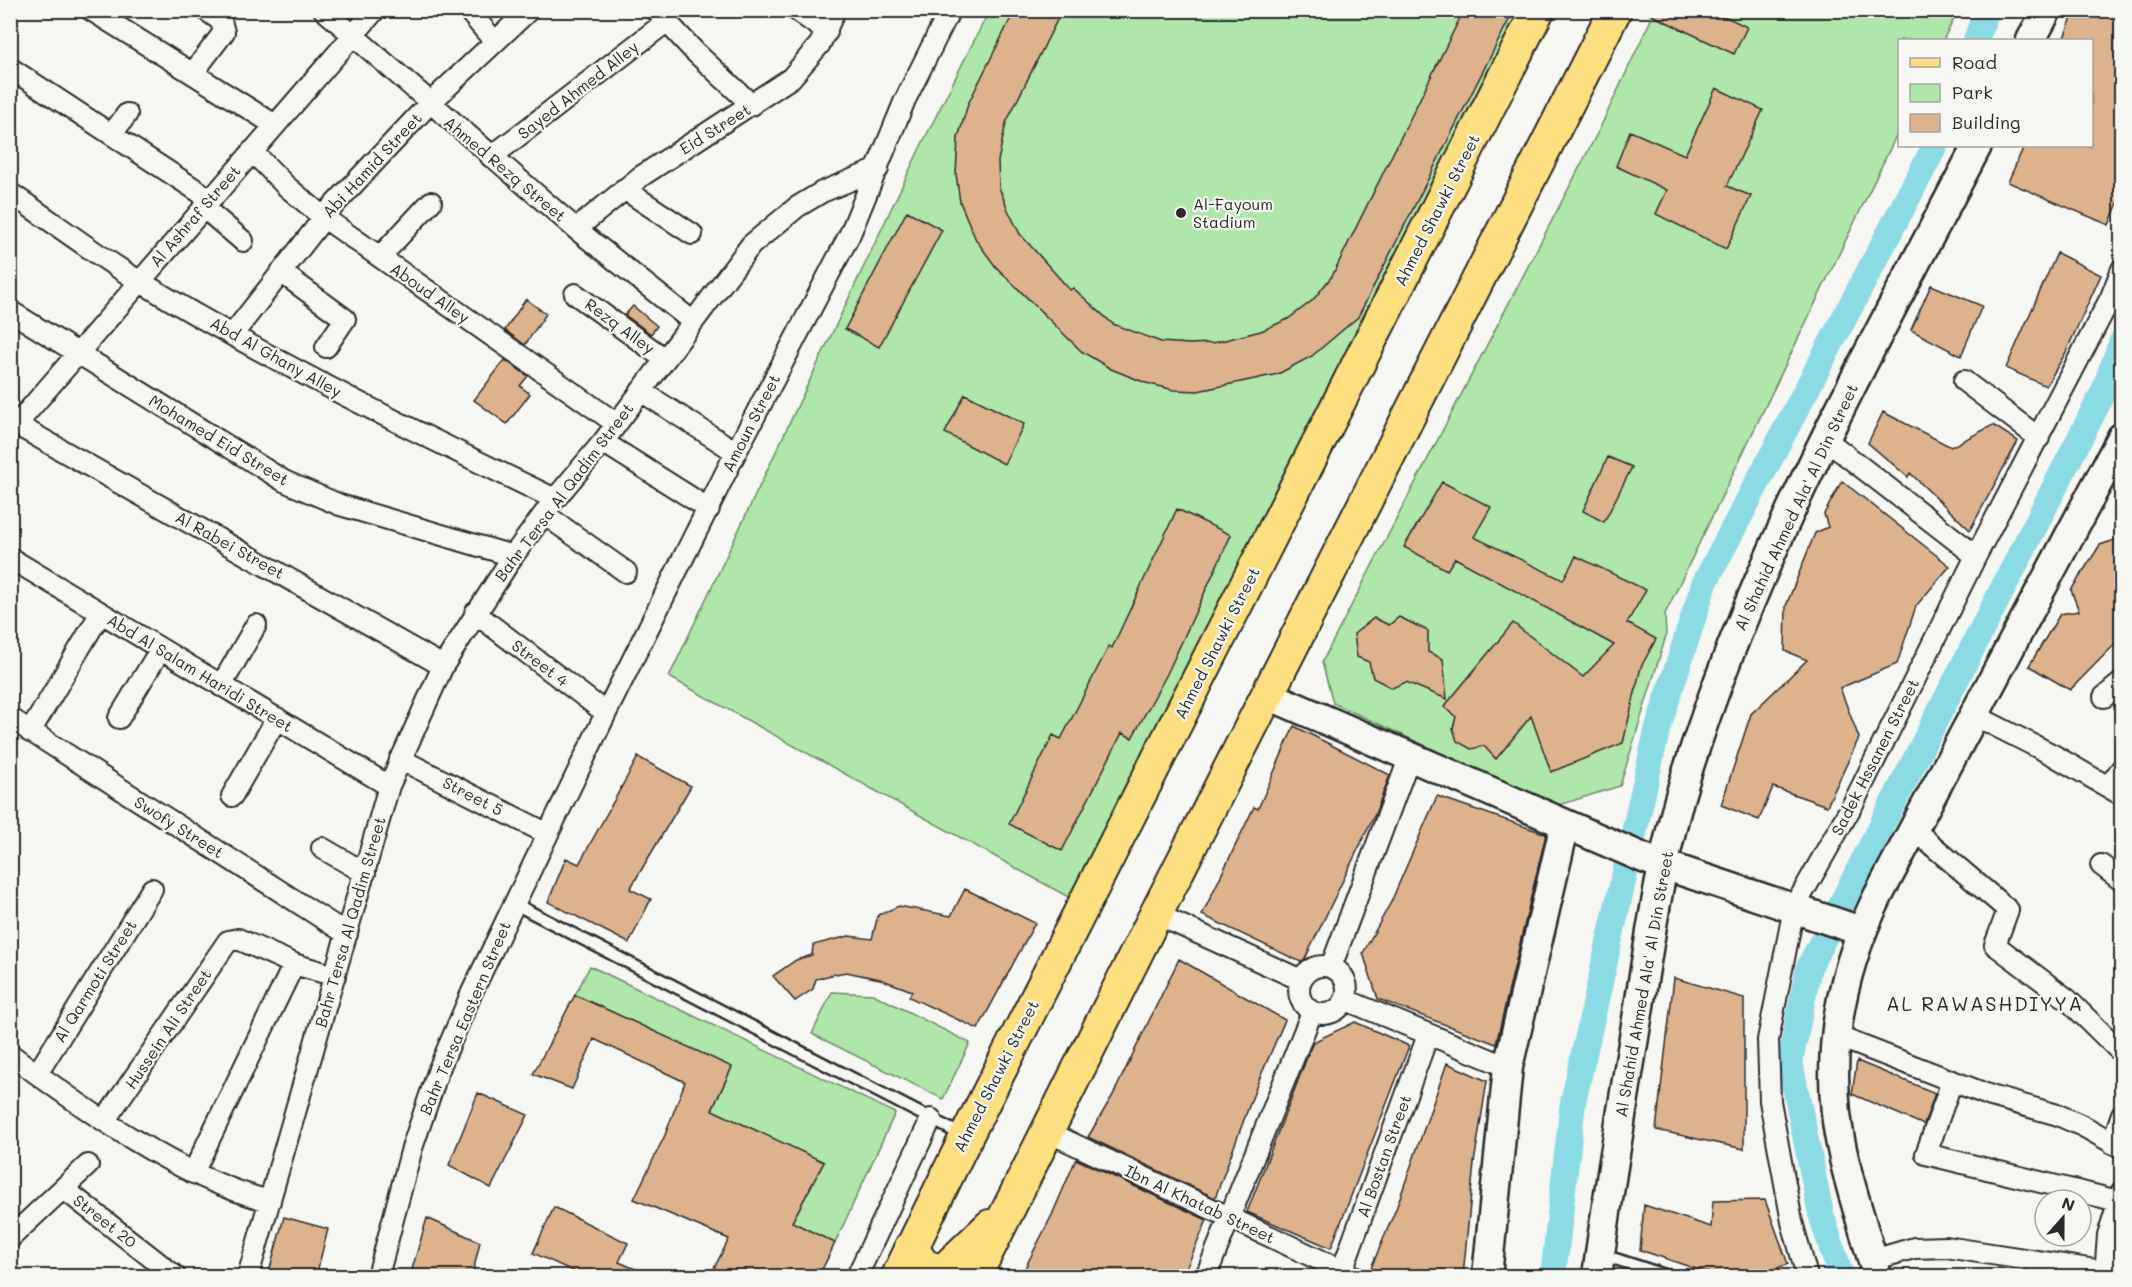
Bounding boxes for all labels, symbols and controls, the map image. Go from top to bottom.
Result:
street label: Sayed Ahmed Alley [513,36,642,143]
legend [1898,39,2093,147]
text: Road [1952,50,1997,74]
text: Park [1952,80,1993,104]
street label: Eid Street [675,98,754,159]
street label: Abi Hamid Street [317,108,426,222]
text: Building [1952,110,2020,134]
street label: Ahmed Rezq Street [440,111,571,226]
street label: Ahmed Shawki Street [1389,130,1484,289]
street label: Al Ashraf Street [145,160,245,271]
place label: Al-Fayoum Stadium [1193,193,1273,232]
marker: Al-Fayoum Stadium [1174,206,1188,220]
street label: Aboud Alley [387,258,474,328]
street label: Rezq Alley [581,293,660,358]
street label: Abd Al Ghany Alley [207,312,346,401]
street label: Amoun Street [717,370,784,475]
street label: Al Shahid Ahmed Ala' Al Din Street [1729,380,1862,634]
street label: Mohamed Eid Street [146,390,293,490]
street label: Bahr Tersa Al Qadim Street [490,398,638,585]
street label: Al Rabei Street [172,506,288,583]
street label: Ahmed Shawki Street [1169,563,1264,722]
street label: Abd Al Salam Haridi Street [104,609,297,736]
street label: Street 4 [508,635,573,691]
street label: Sadek Hssanen Street [1826,675,1923,839]
street label: Street 5 [439,771,507,820]
street label: Swofy Street [131,791,228,862]
street label: Bahr Tersa Al Qadim Street [309,814,390,1030]
street label: Al Shahid Ahmed Ala' Al Din Street [1610,849,1677,1119]
street label: Al Qarmoti Street [48,915,141,1046]
street label: Bahr Tersa Eastern Street [414,918,515,1118]
street label: Hussein Ali Street [120,965,216,1093]
district label: AL RAWASHDIYYA [1886,990,2084,1016]
street label: Ahmed Shawki Street [948,996,1043,1155]
street label: Al Bostan Street [1352,1091,1416,1220]
street label: Ibn Al Khatab Street [1122,1160,1279,1248]
north arrow [2033,1188,2093,1248]
street label: Street 20 [69,1189,141,1252]
text: N [2059,1192,2078,1216]

